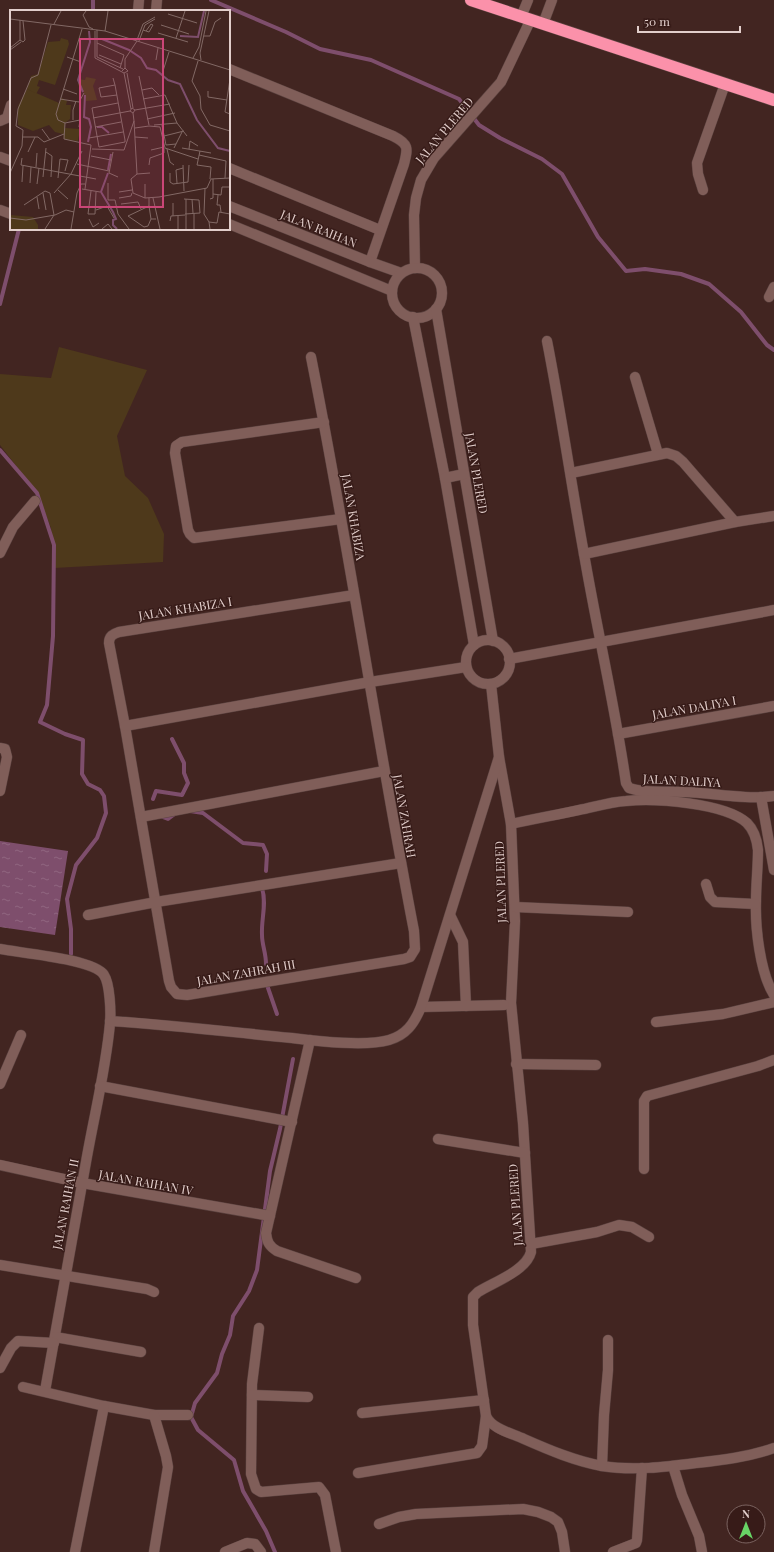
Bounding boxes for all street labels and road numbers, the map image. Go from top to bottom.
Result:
street label: JALAN PLERED [411,93,477,167]
street label: JALAN RAIHAN [278,205,360,251]
street label: JALAN PLERED [462,430,492,515]
street label: JALAN KHABIZA [338,472,370,562]
street label: JALAN KHABIZA I [136,593,233,623]
street label: JALAN DALIYA I [650,692,737,722]
street label: JALAN DALIYA [642,770,722,790]
street label: JALAN ZAHRAH [390,772,420,859]
street label: JALAN PLERED [491,840,509,924]
street label: JALAN ZAHRAH III [194,955,297,989]
street label: JALAN RAIHAN II [48,1157,82,1252]
street label: JALAN PLERED [504,1163,526,1248]
street label: JALAN RAIHAN IV [97,1166,195,1198]

